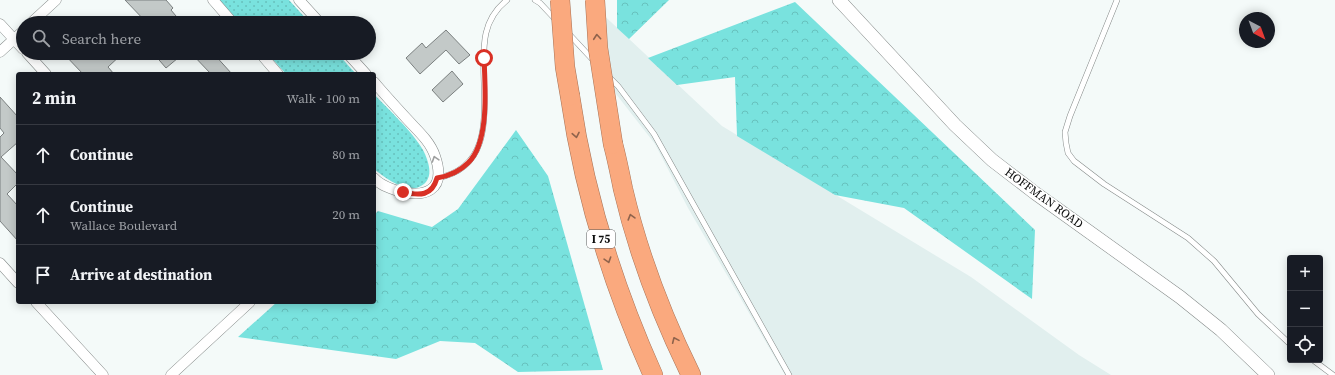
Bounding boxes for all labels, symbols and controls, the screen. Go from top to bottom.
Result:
north arrow [1239,12,1275,48]
search box [16,16,376,60]
icon: search [30,27,52,49]
text: Search here [62,28,141,49]
one-way arrow [593,34,602,40]
route start [475,49,493,67]
text: 2 min [32,86,76,110]
text: Walk · 100 m [287,90,360,107]
one-way arrow [571,131,580,138]
icon: ahead [32,144,54,166]
text: Continue [70,144,133,165]
text: 80 m [332,146,360,163]
one-way arrow [431,156,440,163]
street label: HOFFMAN ROAD [1002,164,1086,232]
route end [394,183,412,201]
text: Continue [70,196,133,217]
icon: ahead [32,204,54,226]
text: 20 m [332,206,360,223]
one-way arrow [627,214,636,221]
text: Wallace Boulevard [70,217,177,234]
road number: I 75 [587,230,615,248]
map controls [1287,255,1323,363]
button: + [1287,255,1323,291]
one-way arrow [603,257,612,264]
icon: arrive [32,264,54,286]
text: Arrive at destination [70,264,212,285]
button: − [1287,291,1323,327]
button: locate [1287,327,1323,363]
one-way arrow [672,336,680,344]

